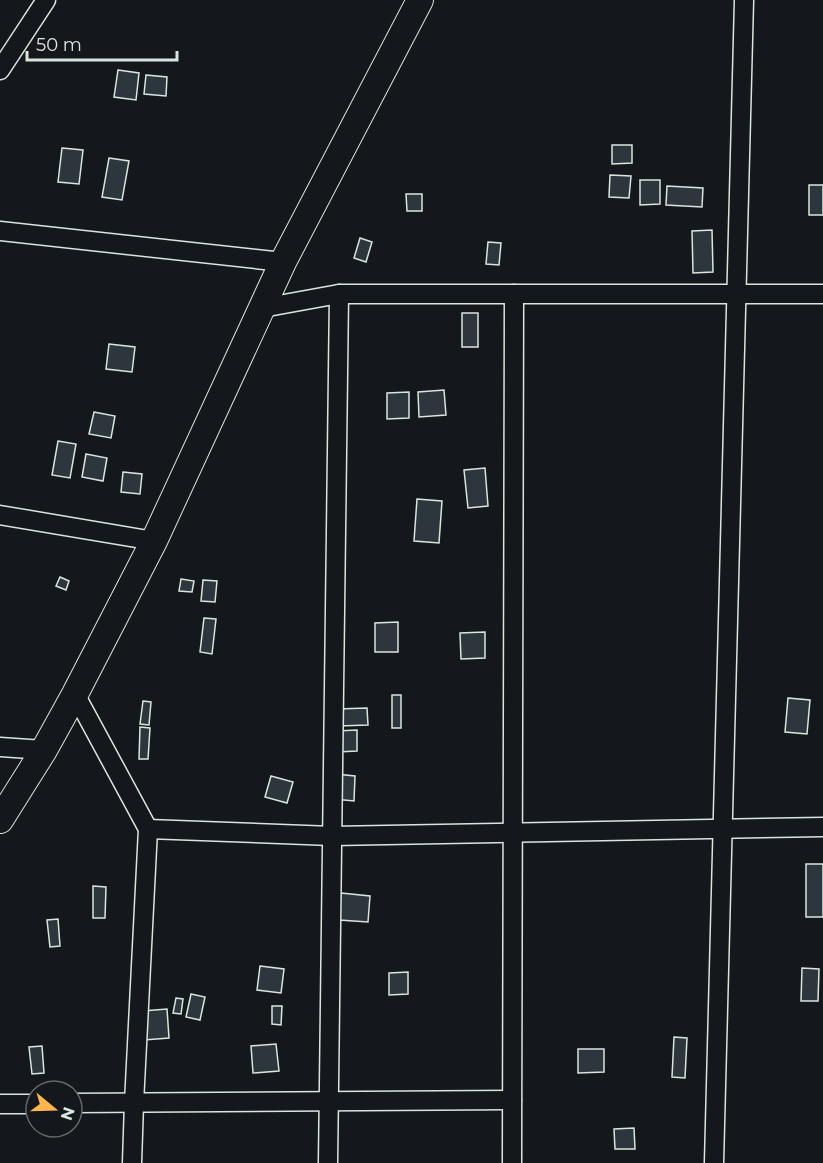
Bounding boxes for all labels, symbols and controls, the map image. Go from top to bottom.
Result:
scale bar [27,24,177,62]
text: 50 m [36,34,82,56]
north arrow [24,1079,84,1139]
text: N [57,1105,79,1123]

